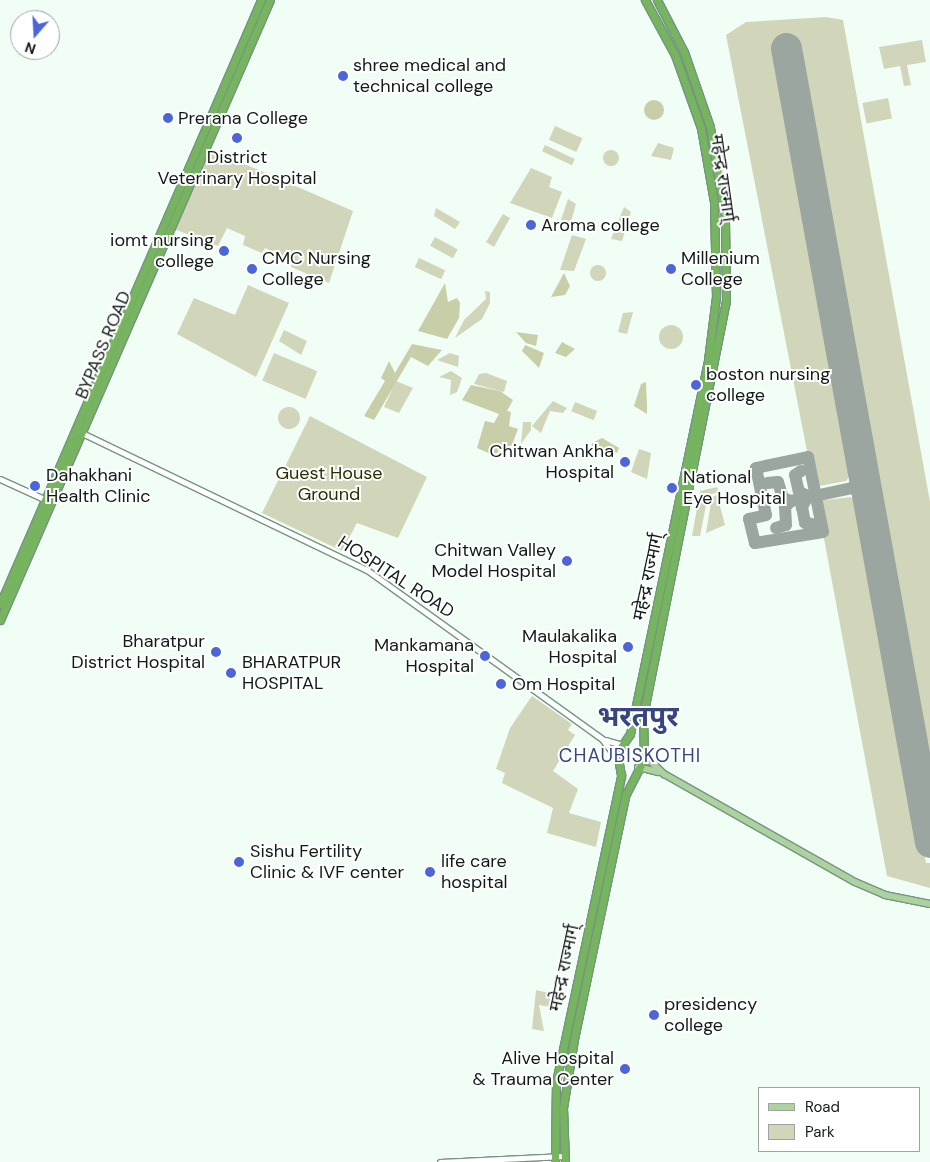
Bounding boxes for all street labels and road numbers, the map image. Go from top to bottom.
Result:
street label: महेन्द्र राज्मार्ग् [706,133,740,223]
street label: BYPASS ROAD [71,288,135,402]
street label: HOSPITAL ROAD [334,531,458,623]
street label: महेन्द्र राज्मार्ग् [628,532,668,622]
street label: महेन्द्र राज्मार्ग् [544,923,584,1013]

